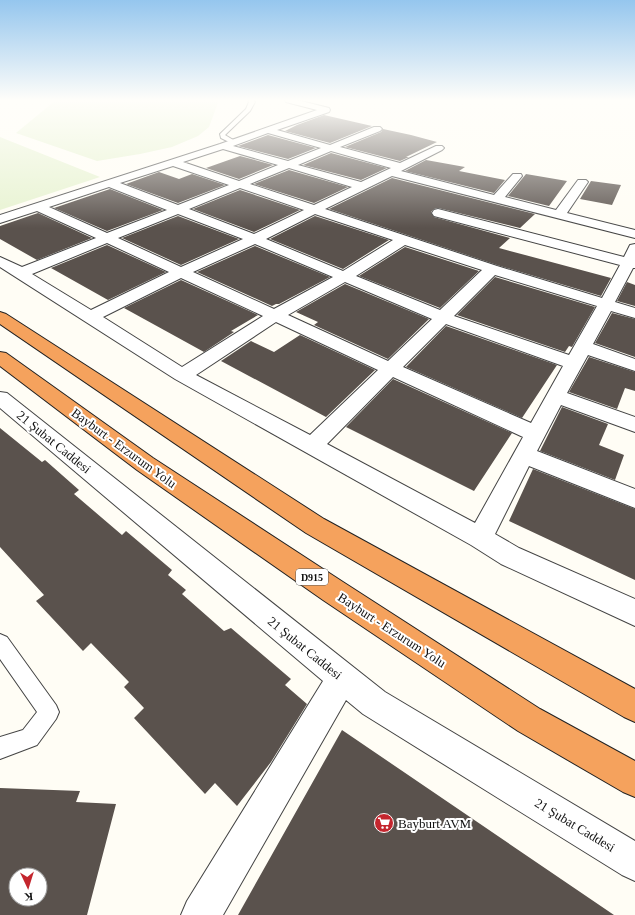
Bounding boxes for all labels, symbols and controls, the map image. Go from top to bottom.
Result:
street label: Bayburt - Erzurum Yolu [69,405,180,491]
street label: 21 Şubat Caddesi [14,408,94,477]
road number: D915 [296,569,328,585]
street label: Bayburt - Erzurum Yolu [335,589,449,671]
street label: 21 Şubat Caddesi [265,614,345,683]
street label: 21 Şubat Caddesi [532,795,618,855]
supermarket icon: Bayburt AVM [373,812,395,834]
place label: Bayburt AVM [398,816,472,831]
north arrow [8,867,48,907]
text: K [24,891,33,903]

